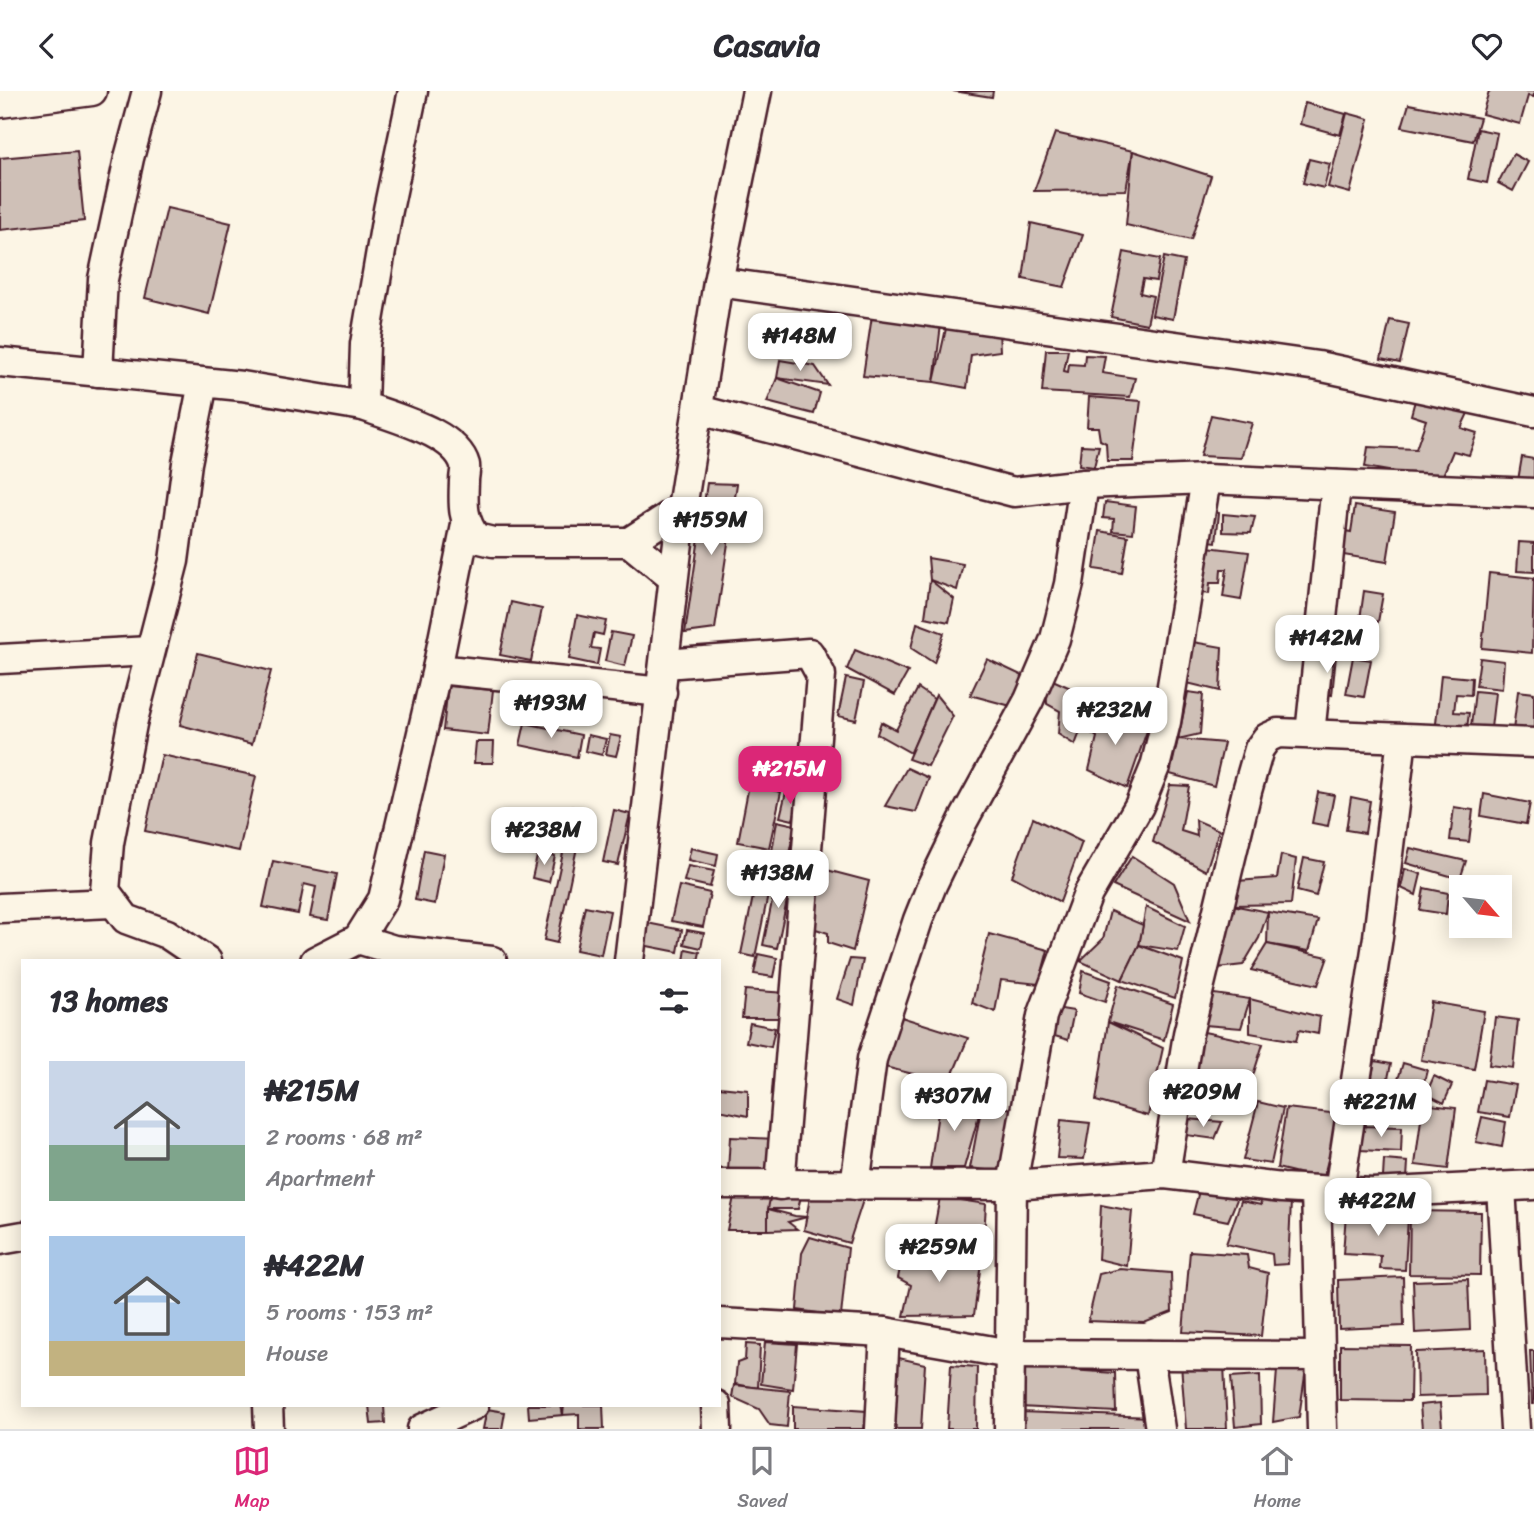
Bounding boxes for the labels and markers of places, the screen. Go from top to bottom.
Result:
pin: ₦148M [751,313,849,373]
pin: ₦159M [662,497,760,557]
pin: ₦142M [1278,615,1376,675]
pin: ₦193M [502,681,600,740]
pin: ₦232M [1066,687,1164,747]
pin: ₦215M [741,747,839,806]
pin: ₦238M [495,807,593,867]
pin: ₦138M [729,851,827,910]
pin: ₦209M [1154,1069,1252,1129]
pin: ₦307M [905,1073,1003,1133]
pin: ₦221M [1332,1079,1430,1139]
pin: ₦422M [1329,1179,1427,1238]
pin: ₦259M [890,1225,988,1284]

